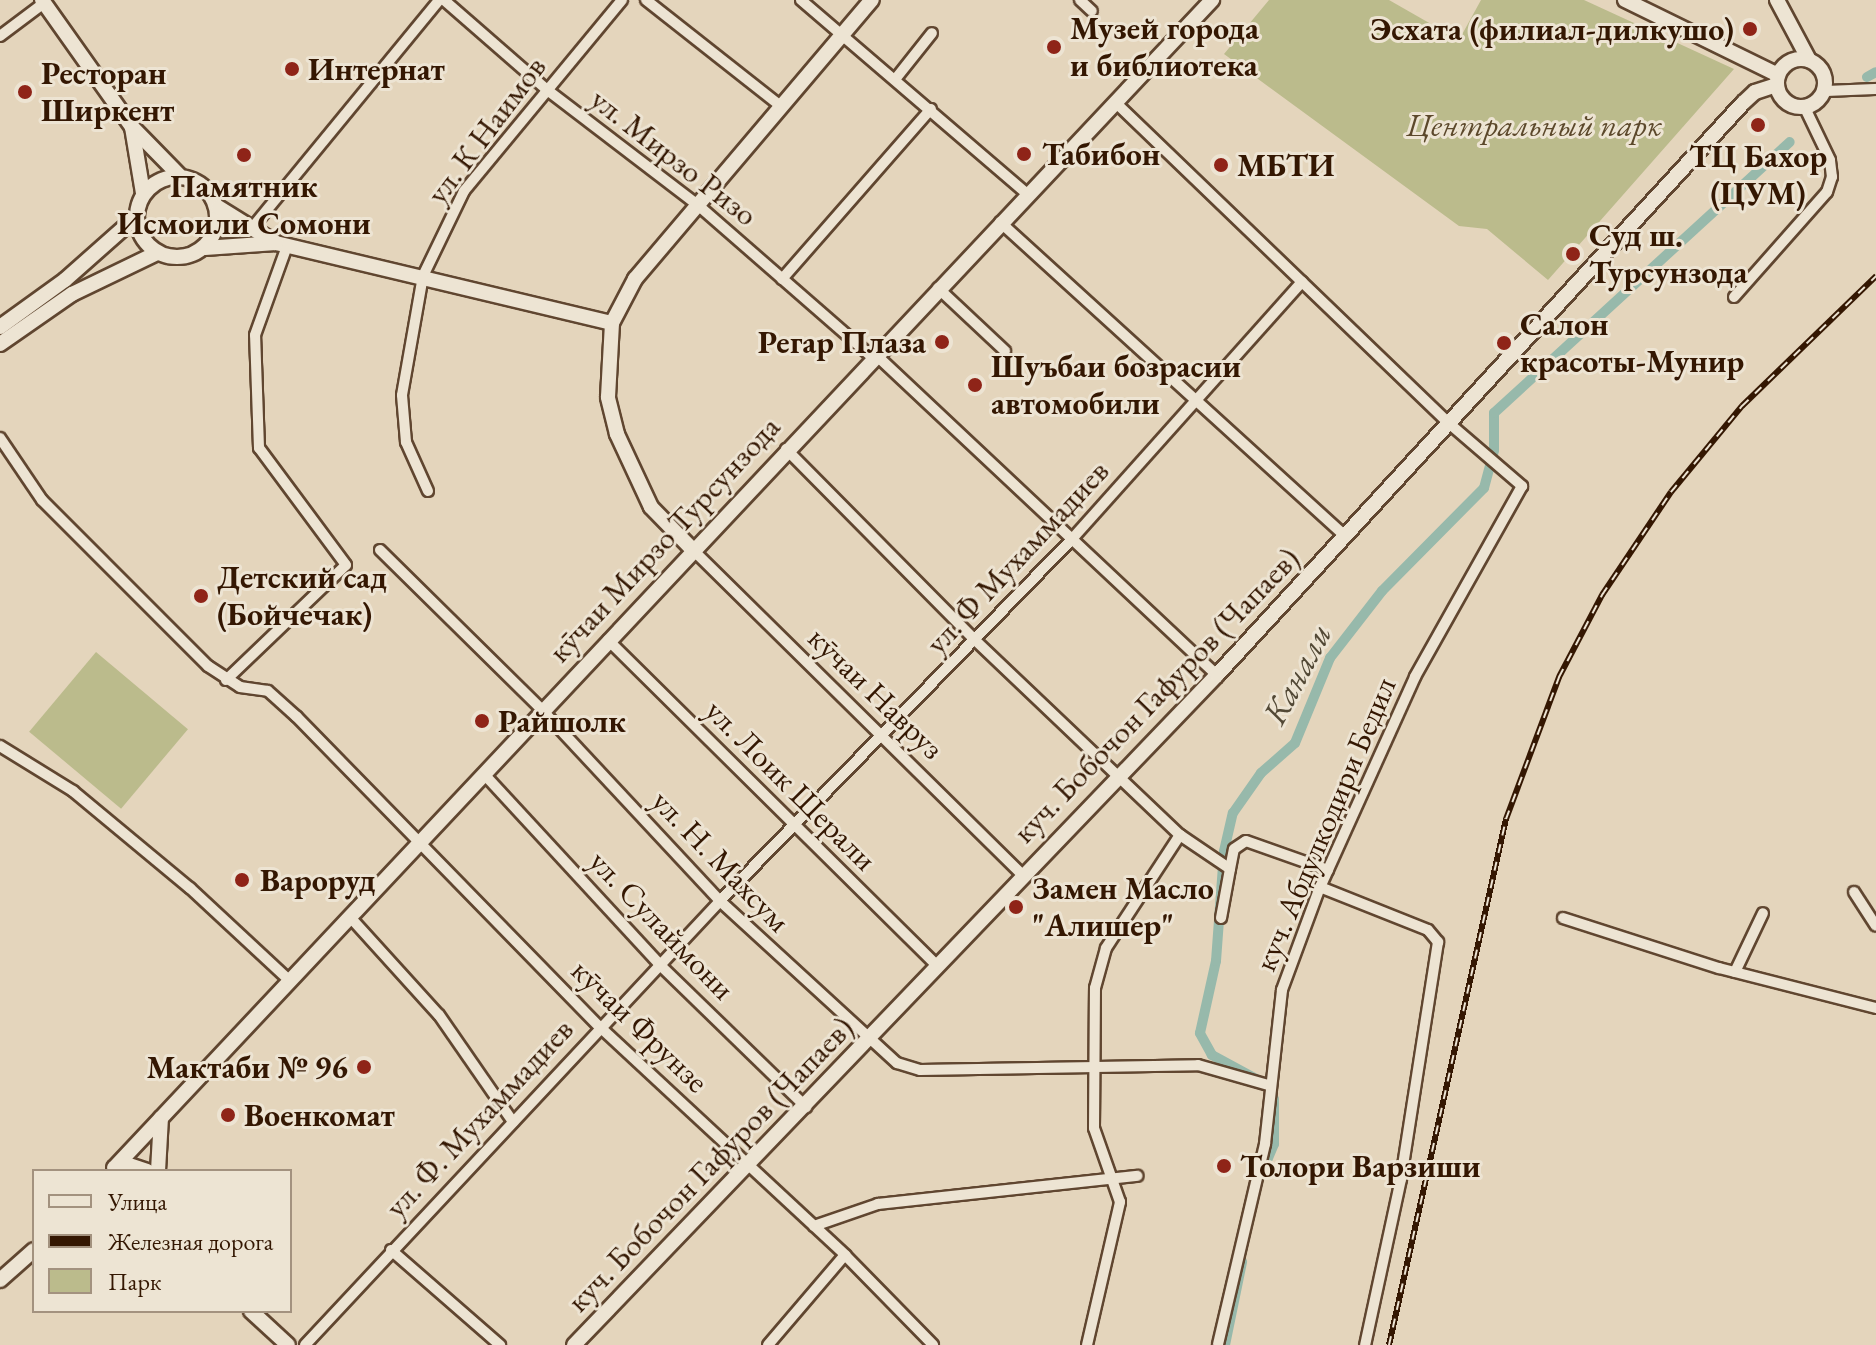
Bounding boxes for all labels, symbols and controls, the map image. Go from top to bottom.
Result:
place label: Музей города и библиотека [1070,10,1259,85]
place label: Эсхата (филиал-дилкушо) [1370,10,1734,48]
marker: Эсхата (филиал-дилкушо) [1741,20,1759,38]
marker: Музей города и библиотека [1045,38,1063,56]
street label: ул. К Наимов [418,49,554,211]
place label: Интернат [308,50,445,88]
place label: Ресторан Ширкент [41,55,174,130]
marker: Интернат [283,60,301,78]
street label: ул. Мирзо Ризо [583,80,765,234]
marker: Ресторан Ширкент [16,83,34,101]
park label: Центральный парк [1406,106,1662,144]
marker: ТЦ Бахор (ЦУМ) [1749,116,1767,134]
place label: Табибон [1042,135,1160,173]
place label: ТЦ Бахор (ЦУМ) [1689,138,1827,213]
marker: Табибон [1013,143,1035,165]
marker: Памятник Исмоили Сомони [235,146,253,164]
place label: МБТИ [1237,146,1334,184]
marker: МБТИ [1212,156,1230,174]
place label: Памятник Исмоили Сомони [117,168,371,243]
place label: Суд ш. Турсунзода [1589,217,1748,292]
marker: Суд ш. Турсунзода [1564,245,1582,263]
place label: Салон красоты-Мунир [1520,306,1744,381]
place label: Регар Плаза [758,323,926,361]
marker: Регар Плаза [933,333,951,351]
marker: Салон красоты-Мунир [1495,334,1513,352]
place label: Шуъбаи бозрасии автомобили [991,348,1241,423]
marker: Шуъбаи бозрасии автомобили [966,376,984,394]
street label: кӯчаи Мирзо Турсунзода [540,408,788,670]
street label: ул. Ф Мухаммадиев [917,452,1117,662]
street label: куч. Бобочон Гафуров (Чапаев) [1005,539,1307,851]
place label: Детский сад (Бойчечак) [217,559,387,634]
marker: Детский сад (Бойчечак) [192,587,210,605]
water label: Канали [1254,617,1340,731]
street label: кӯчаи Навруз [800,619,952,767]
street label: куч. Абдулкодири Бедил [1246,671,1404,977]
street label: ул. Лоик Шерали [697,691,885,879]
place label: Райшолк [498,702,626,740]
marker: Райшолк [473,712,491,730]
street label: ул. Н. Махсум [644,782,798,940]
street label: ул. Сулаймони [581,842,743,1008]
place label: Вароруд [260,861,376,899]
marker: Вароруд [231,869,253,891]
place label: Замен Масло "Алишер" [1032,870,1214,945]
marker: Замен Масло "Алишер" [1007,898,1025,916]
street label: кӯчаи Фрунзе [564,951,716,1101]
street label: куч. Бобочон Гафуров (Чапаев) [559,1008,861,1320]
street label: ул. Ф. Мухаммадиев [377,1010,581,1226]
place label: Мактаби № 96 [147,1048,348,1086]
marker: Мактаби № 96 [355,1058,373,1076]
place label: Военкомат [244,1096,395,1134]
marker: Военкомат [219,1106,237,1124]
place label: Толори Варзиши [1240,1147,1481,1185]
marker: Толори Варзиши [1215,1157,1233,1175]
legend [32,1169,292,1313]
text: Улица [108,1186,167,1217]
text: Железная дорога [108,1226,273,1257]
text: Парк [108,1266,161,1297]

